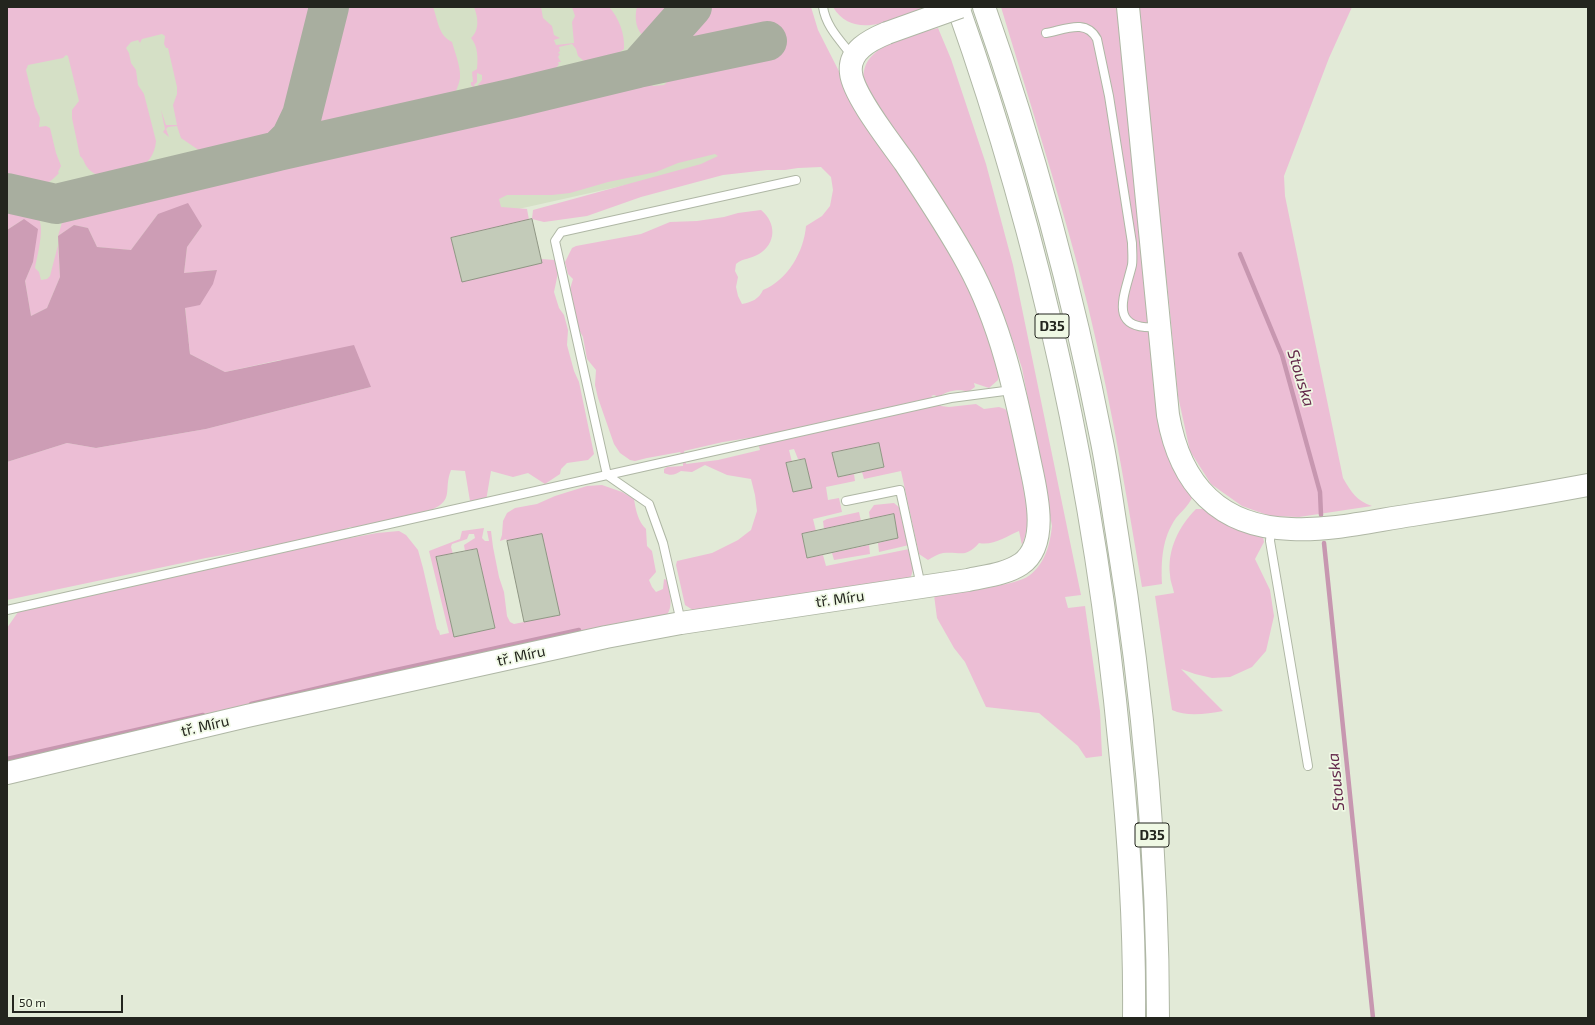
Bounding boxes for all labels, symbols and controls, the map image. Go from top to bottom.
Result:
road number: D35 [1035,314,1069,338]
water label: Stouska [1283,347,1319,409]
street label: tř. Míru [814,587,866,611]
street label: tř. Míru [495,642,547,670]
street label: tř. Míru [179,712,231,740]
water label: Stouska [1323,752,1349,812]
road number: D35 [1135,823,1169,847]
scale bar [14,987,125,1013]
text: 50 m [19,995,46,1009]

